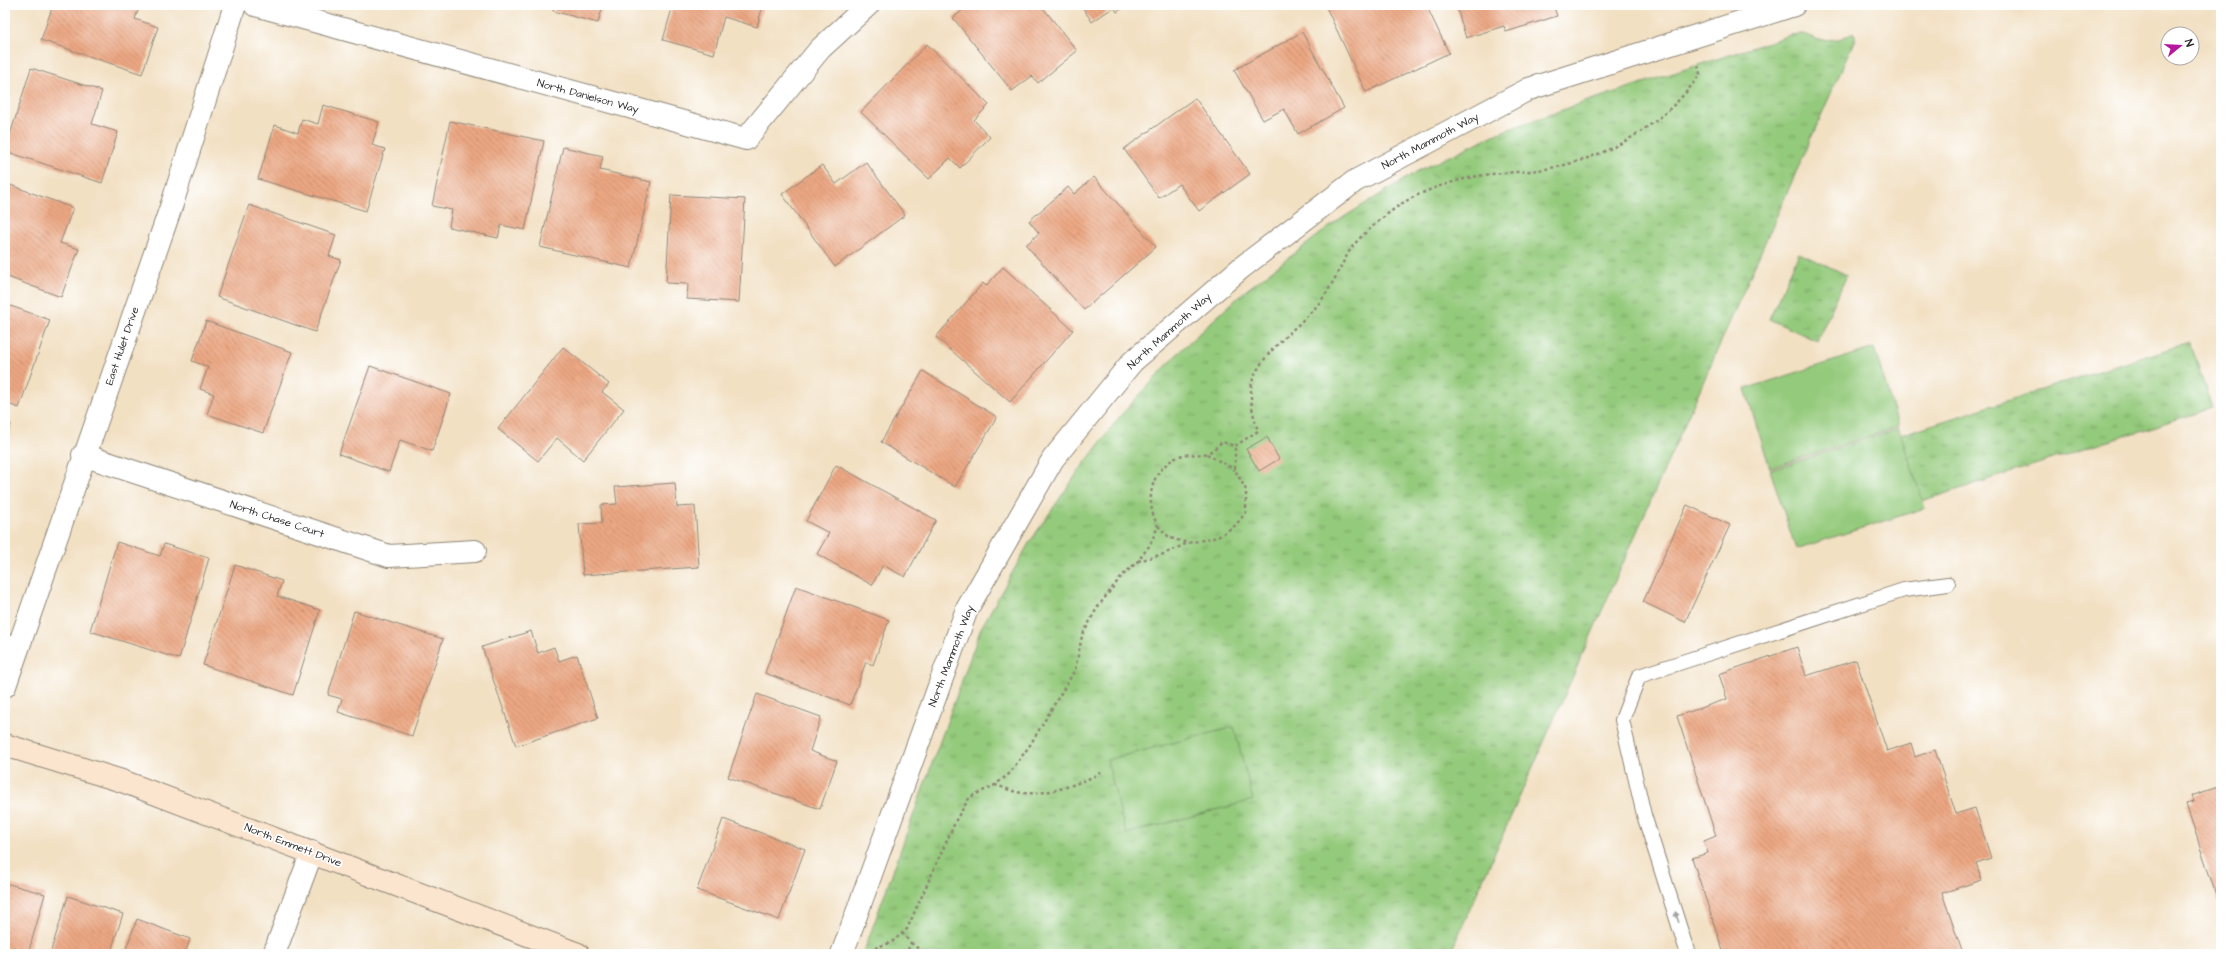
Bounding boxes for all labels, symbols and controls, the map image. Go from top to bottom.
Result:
north arrow [2160,26,2200,66]
text: N [2181,37,2197,49]
street label: North Danielson Way [535,75,640,118]
street label: North Mammoth Way [1379,109,1482,174]
street label: North Mammoth Way [1124,289,1215,373]
street label: East Hulet Drive [102,305,142,387]
street label: North Chase Court [228,497,327,541]
street label: North Mammoth Way [925,603,978,709]
street label: North Emmett Drive [242,820,344,870]
one-way arrow [1673,911,1679,923]

